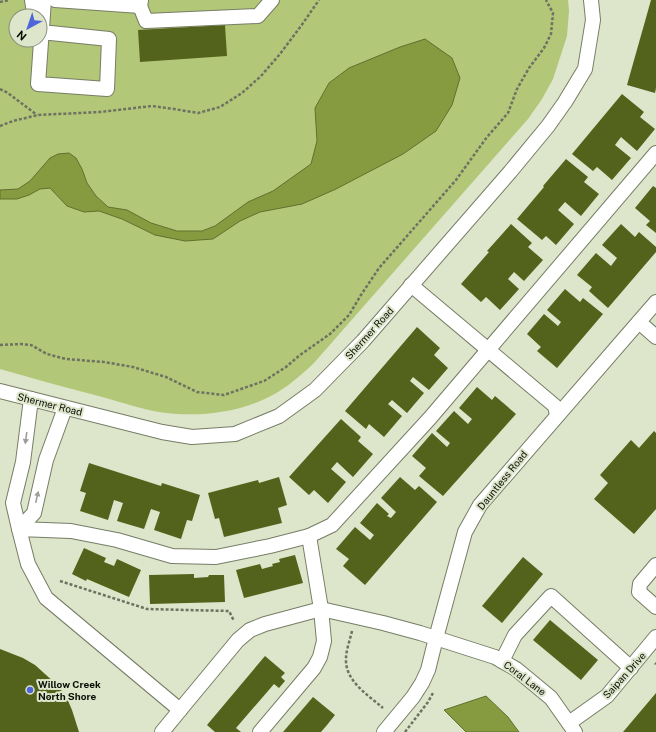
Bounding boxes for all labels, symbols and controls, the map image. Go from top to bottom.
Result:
north arrow [8,8,48,48]
text: N [14,28,29,43]
street label: Shermer Road [342,304,396,362]
street label: Shermer Road [16,390,84,418]
one-way arrow [23,432,29,444]
street label: Dauntless Road [475,448,529,512]
one-way arrow [35,491,41,504]
street label: Saipan Drive [600,649,648,701]
street label: Coral Lane [501,658,549,698]
place label: Willow Creek North Shore [38,678,101,702]
marker: Willow Creek North Shore [25,685,35,695]

